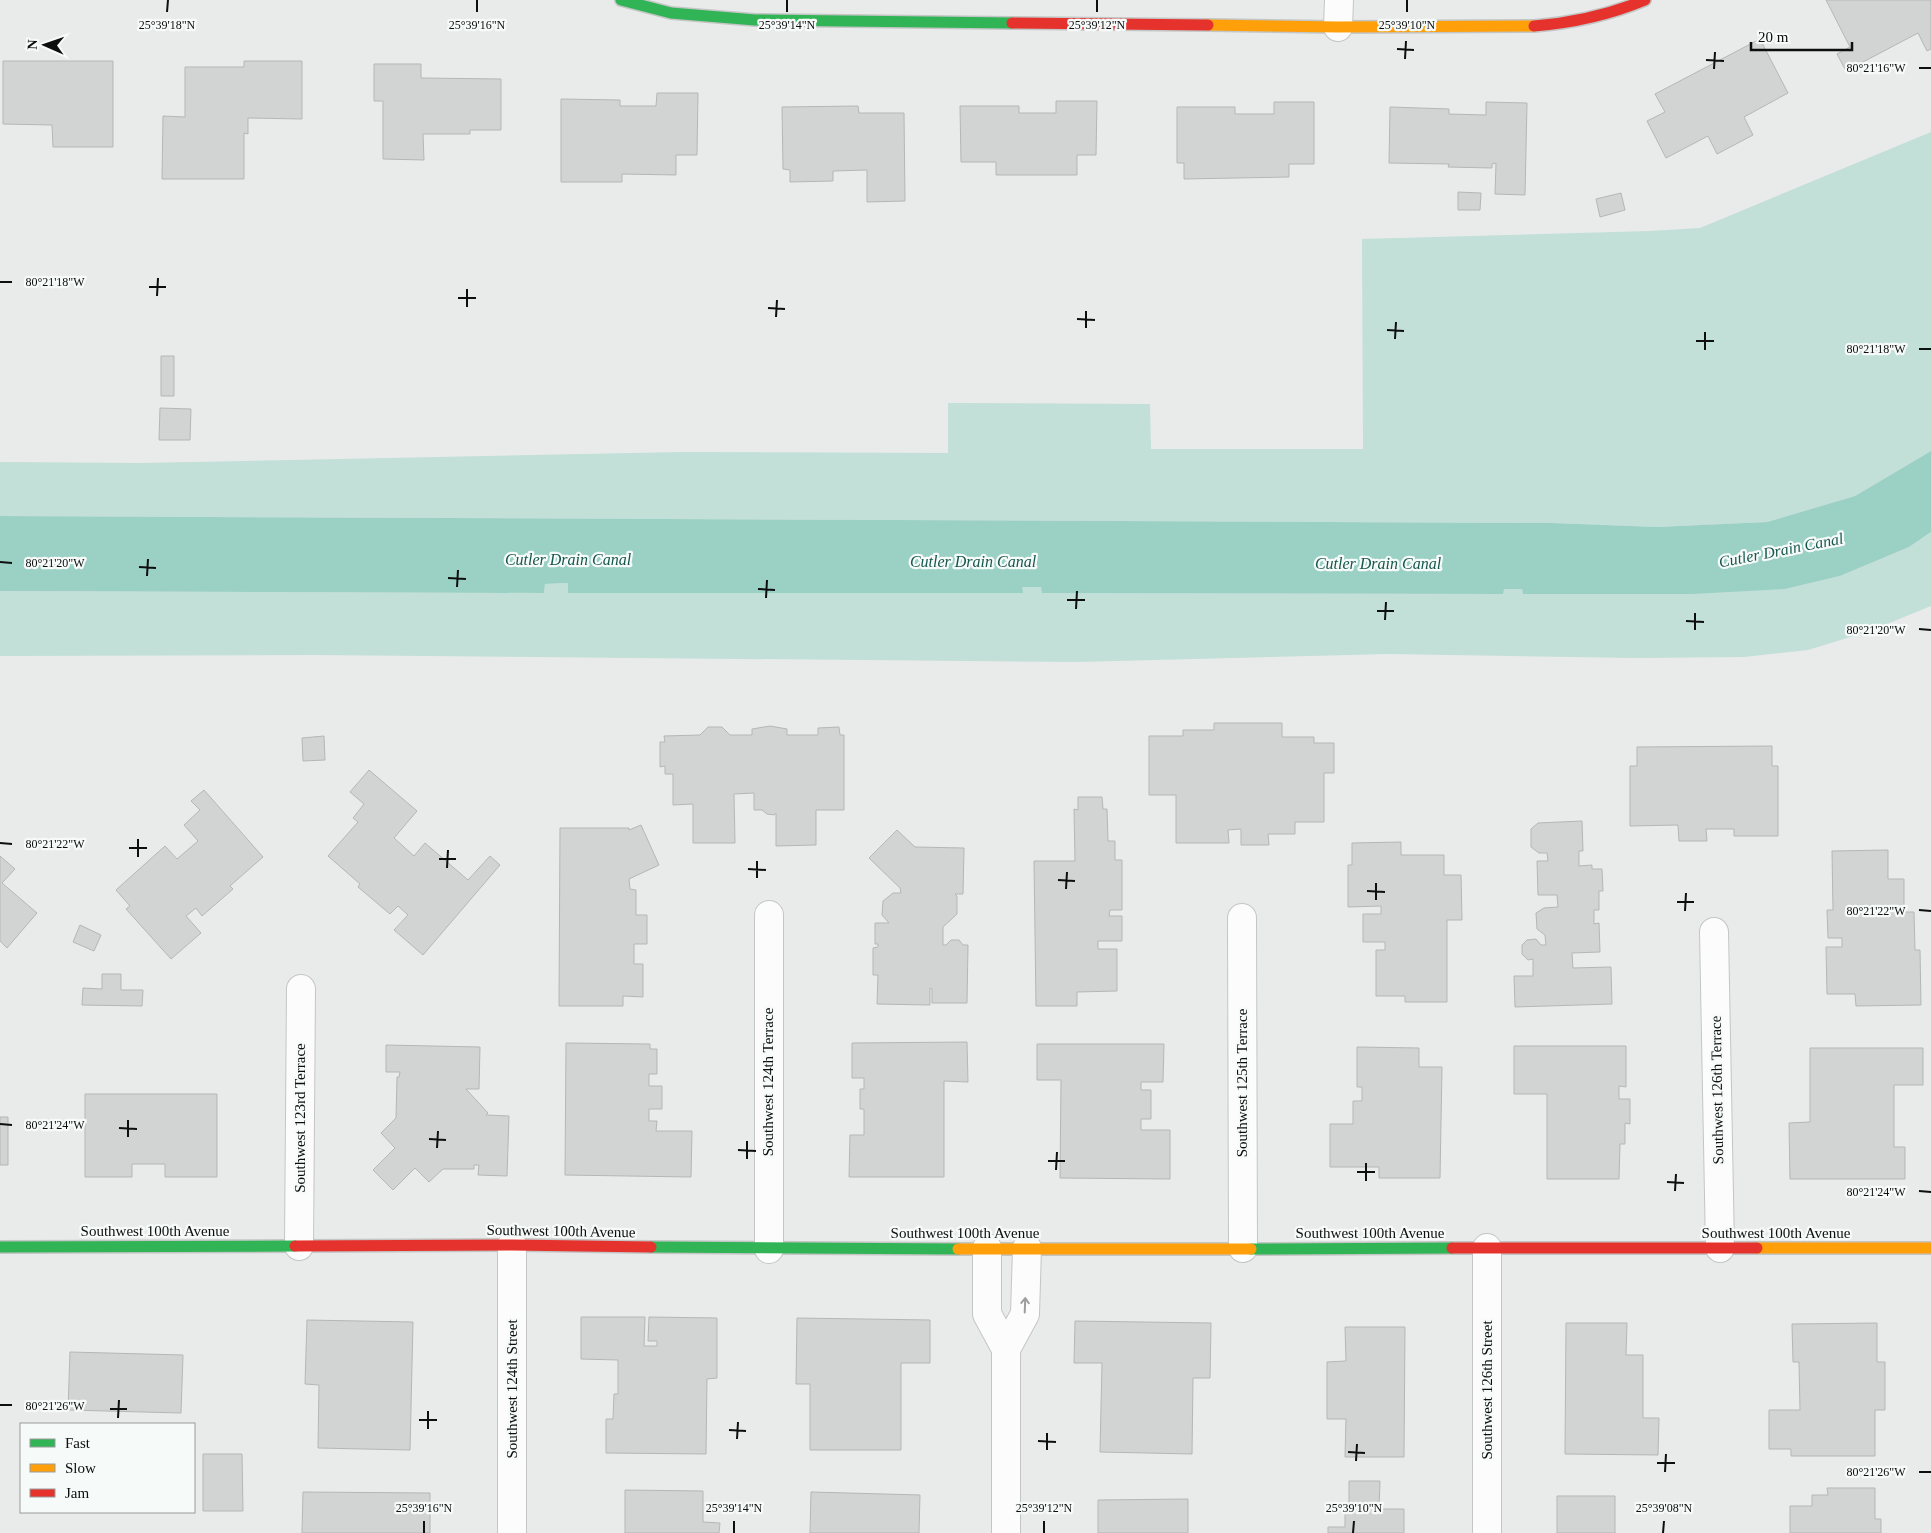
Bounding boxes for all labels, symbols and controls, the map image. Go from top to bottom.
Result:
text: 25°39'18"N [139,18,196,32]
text: 25°39'16"N [449,18,506,32]
text: 25°39'14"N [759,18,816,32]
text: 25°39'12"N [1069,18,1126,32]
text: 25°39'10"N [1379,18,1436,32]
north arrow [20,20,70,70]
scale bar [1751,20,1852,52]
text: 20 m [1758,29,1789,45]
text: N [25,39,40,50]
text: 80°21'16"W [1846,61,1906,75]
text: 80°21'18"W [25,275,85,289]
text: 80°21'18"W [1846,342,1906,356]
water label: Cutler Drain Canal [1717,530,1845,570]
water label: Cutler Drain Canal [505,551,632,568]
water label: Cutler Drain Canal [910,553,1037,570]
water label: Cutler Drain Canal [1315,555,1442,572]
text: 80°21'20"W [25,556,85,570]
text: 80°21'20"W [1846,623,1906,637]
text: 80°21'22"W [25,837,85,851]
text: 80°21'22"W [1846,904,1906,918]
street label: Southwest 124th Terrace [760,1007,776,1156]
street label: Southwest 125th Terrace [1234,1008,1250,1157]
street label: Southwest 126th Terrace [1708,1015,1726,1164]
street label: Southwest 123rd Terrace [292,1043,308,1193]
text: 80°21'24"W [25,1118,85,1132]
text: 80°21'24"W [1846,1185,1906,1199]
street label: Southwest 100th Avenue [486,1222,636,1240]
street label: Southwest 100th Avenue [81,1223,230,1239]
street label: Southwest 100th Avenue [891,1225,1040,1241]
street label: Southwest 100th Avenue [1296,1225,1445,1241]
street label: Southwest 100th Avenue [1702,1225,1851,1241]
one-way arrow [1021,1297,1030,1313]
street label: Southwest 124th Street [504,1319,520,1459]
street label: Southwest 126th Street [1479,1320,1495,1460]
text: 80°21'26"W [25,1399,85,1413]
legend [20,1423,195,1513]
text: Fast [65,1435,91,1451]
text: Slow [65,1460,96,1476]
text: 80°21'26"W [1846,1465,1906,1479]
text: Jam [65,1485,89,1501]
text: 25°39'16"N [396,1501,453,1515]
text: 25°39'14"N [706,1501,763,1515]
text: 25°39'12"N [1016,1501,1073,1515]
text: 25°39'10"N [1326,1501,1383,1515]
text: 25°39'08"N [1636,1501,1693,1515]

